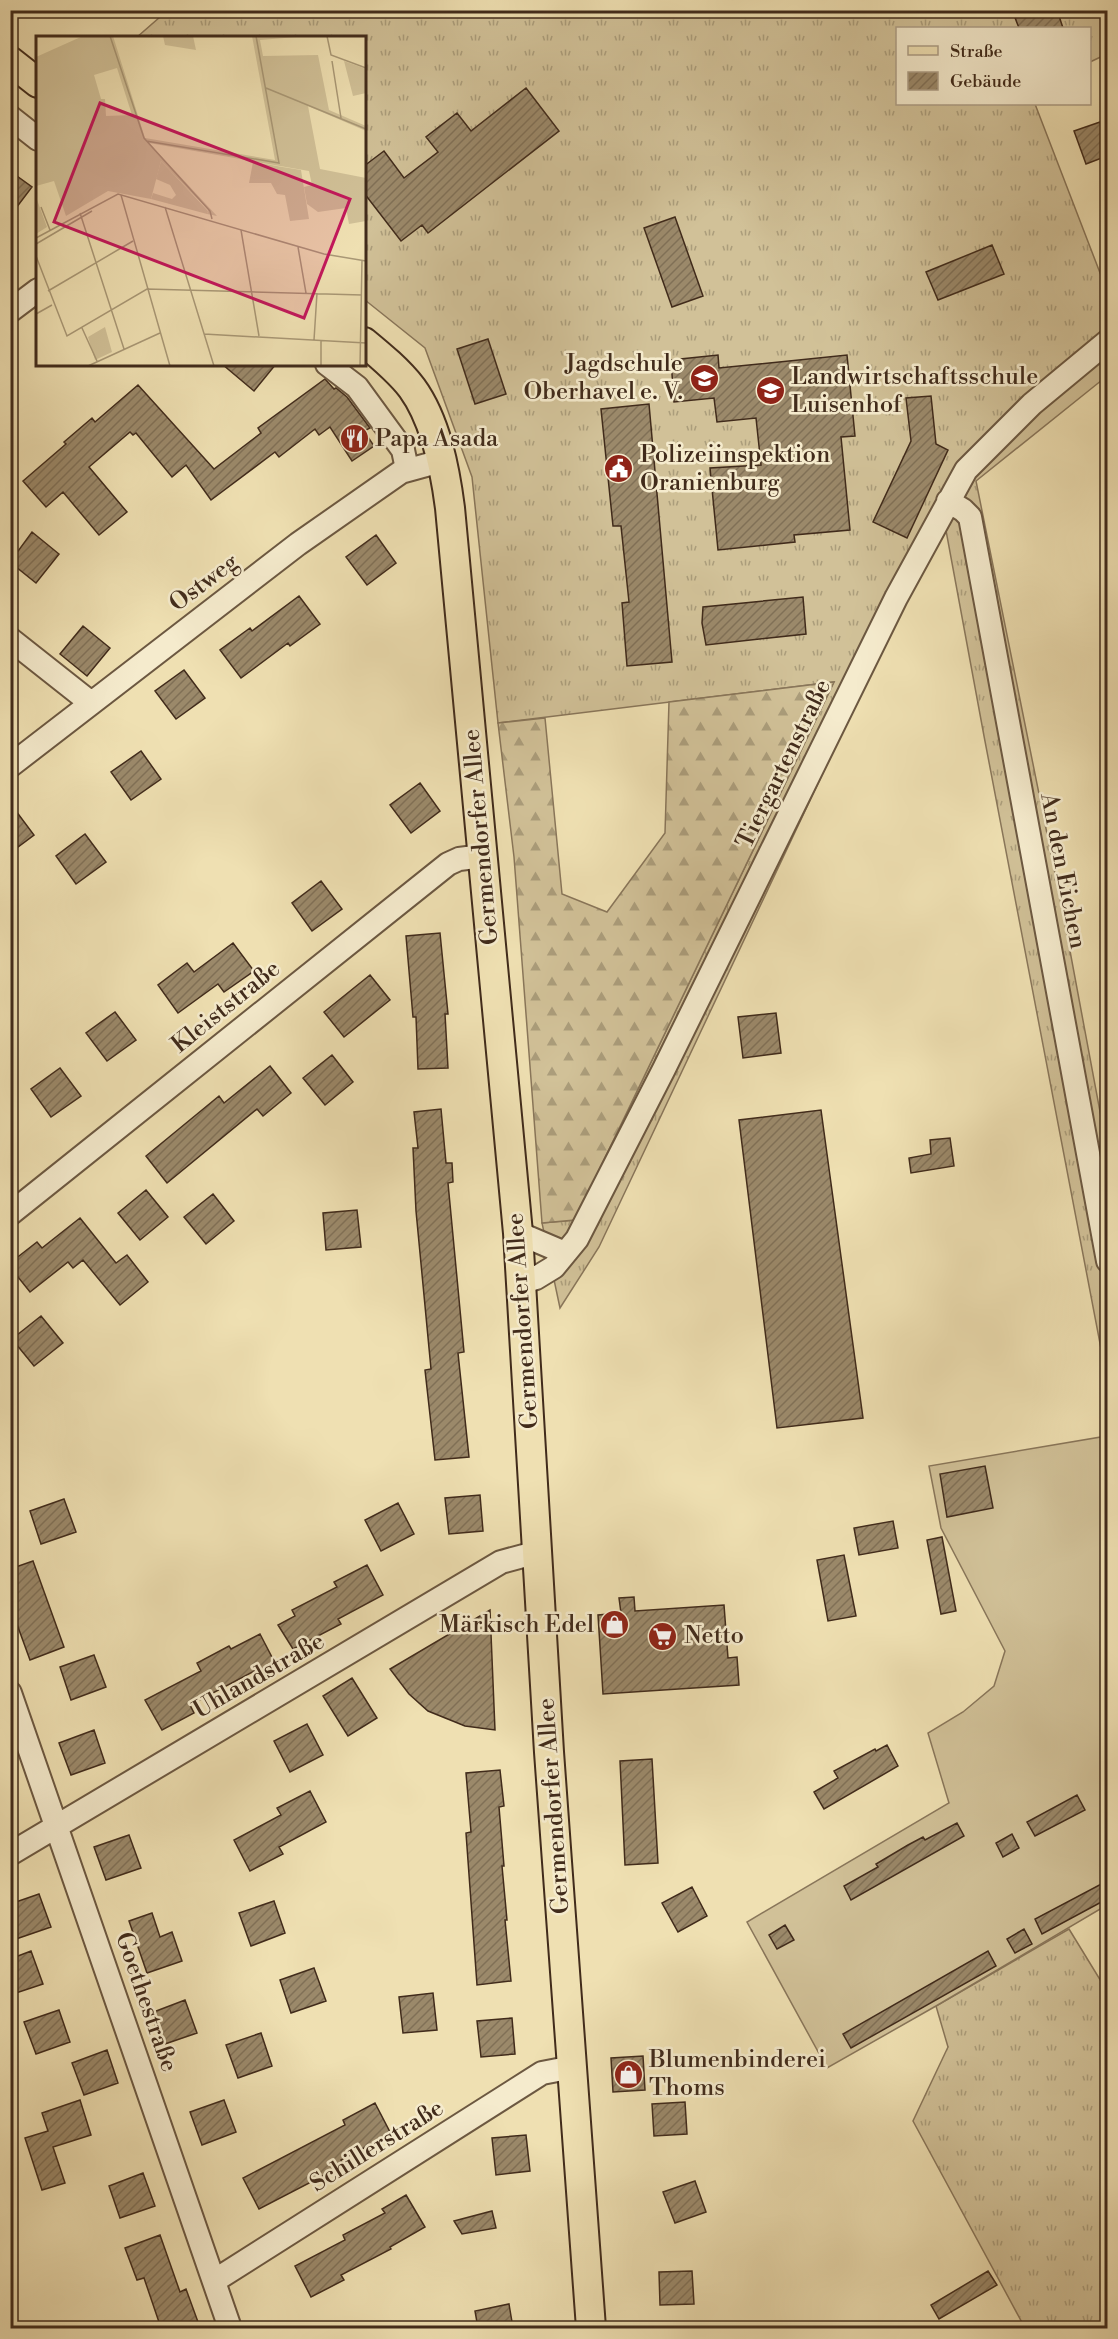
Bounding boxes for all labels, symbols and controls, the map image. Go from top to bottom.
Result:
legend [896,27,1091,105]
inset map [36,36,366,366]
text: Straße [950,40,1003,63]
text: Gebäude [950,70,1021,93]
place label: Jagdschule Oberhavel e. V. [524,349,683,407]
school or university icon: Jagdschule Oberhavel e. V. [688,362,720,394]
place label: Landwirtschaftsschule Luisenhof [791,362,1038,420]
school or university icon: Landwirtschaftsschule Luisenhof [754,375,786,407]
restaurant icon: Papa Asada [338,423,370,455]
place label: Papa Asada [375,424,499,454]
place label: Polizeiinspektion Oranienburg [640,440,830,498]
public building icon: Polizeiinspektion Oranienburg [603,453,635,485]
street label: Ostweg [163,547,245,619]
street label: Tiergartenstraße [730,675,838,853]
street label: Germendorfer Allee [457,728,505,946]
street label: An den Eichen [1033,790,1093,951]
street label: Kleiststraße [166,954,286,1060]
street label: Germendorfer Allee [500,1212,546,1430]
shop icon: Märkisch Edel [599,1609,631,1641]
place label: Märkisch Edel [439,1610,594,1640]
supermarket icon: Netto [647,1620,679,1652]
place label: Netto [684,1621,744,1651]
street label: Uhlandstraße [188,1626,330,1726]
street label: Germendorfer Allee [531,1697,577,1915]
street label: Goethestraße [108,1928,184,2076]
place label: Blumenbinderei Thoms [648,2045,826,2103]
shop icon: Blumenbinderei Thoms [612,2058,644,2090]
street label: Schillerstraße [305,2093,449,2199]

